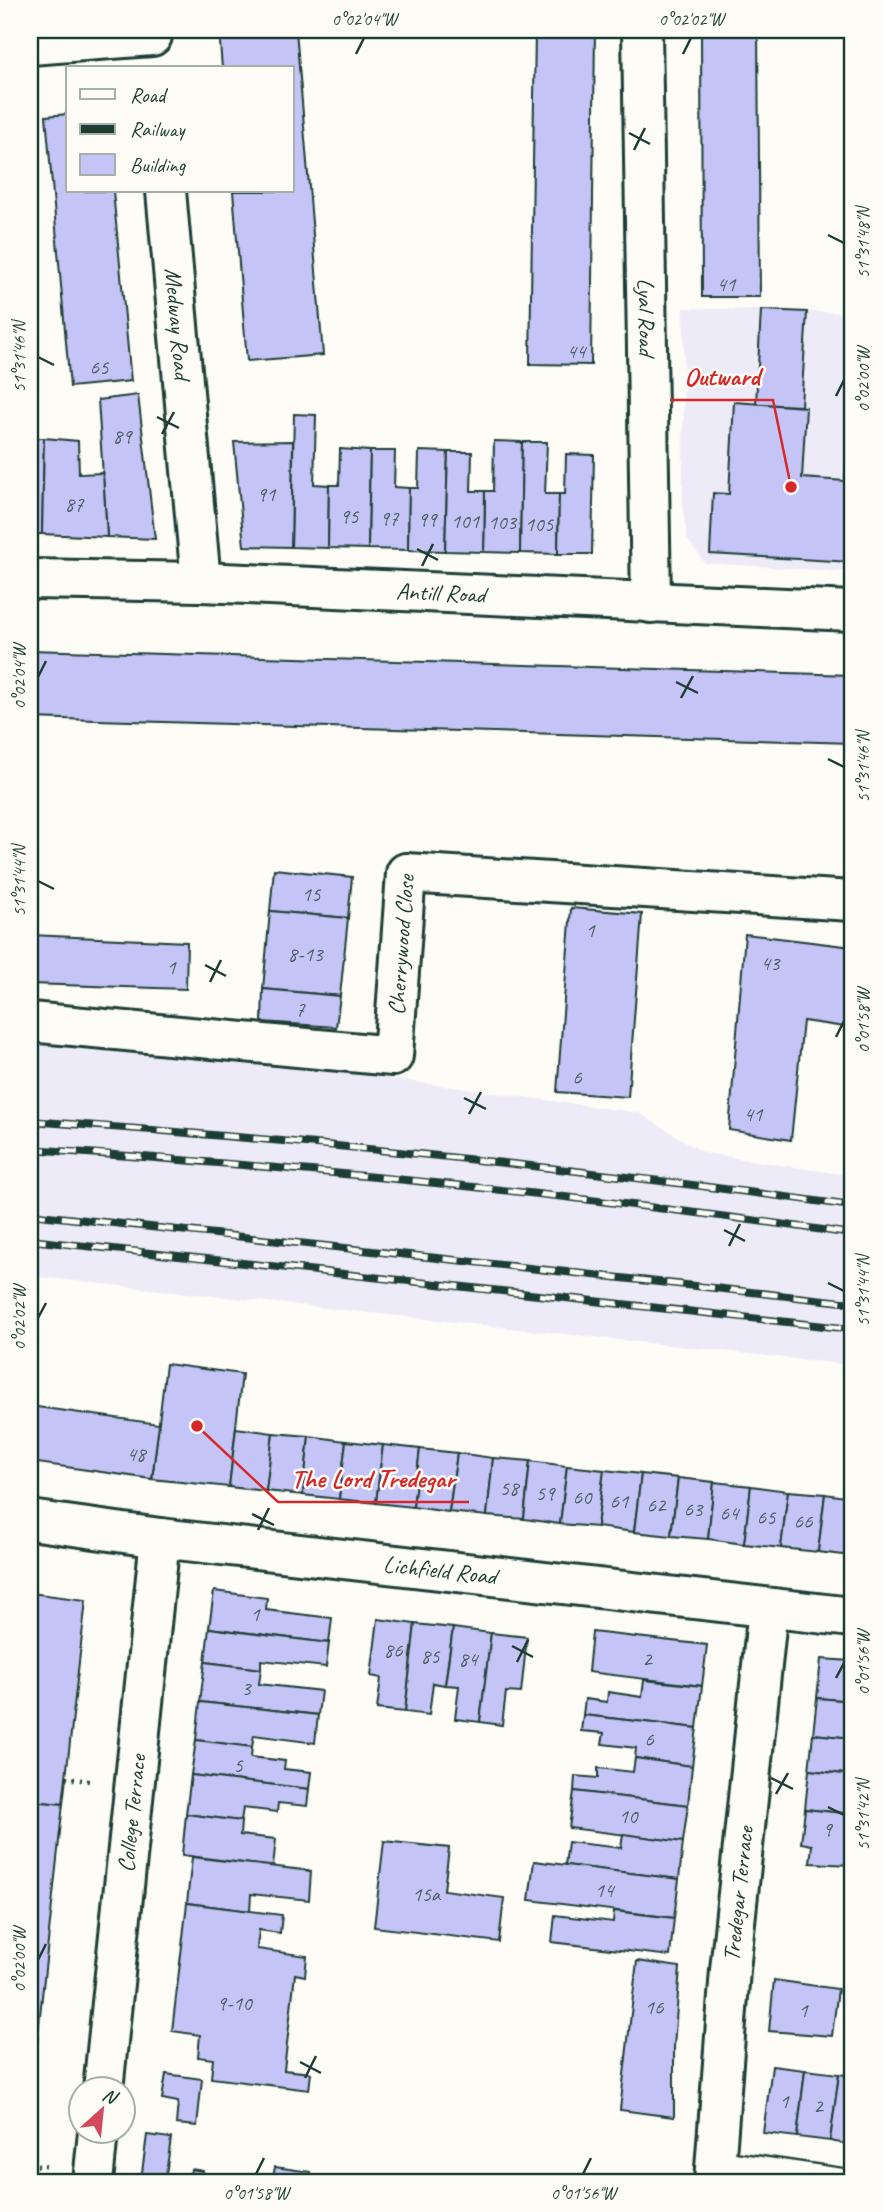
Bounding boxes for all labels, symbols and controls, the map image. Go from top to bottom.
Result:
text: 0°02'04"W [332,8,399,30]
text: 0°02'02"W [659,8,726,30]
legend [66,66,294,192]
text: Road [130,82,169,108]
text: Railway [130,116,186,142]
text: Building [130,152,187,178]
text: 51°31'48"N [852,204,874,278]
street label: Medway Road [158,267,198,384]
house number: 41 [717,271,737,297]
street label: Lyal Road [631,278,662,360]
text: 51°31'46"N [8,318,30,392]
house number: 44 [567,338,588,364]
text: 0°02'00"W [852,345,874,412]
callout: Outward [670,353,773,400]
house number: 65 [90,354,110,380]
text: Outward [684,360,764,393]
house number: 89 [113,423,133,449]
house number: 91 [257,481,277,507]
house number: 87 [65,491,85,517]
house number: 95 [340,503,360,529]
house number: 97 [380,505,400,531]
house number: 99 [418,506,438,532]
house number: 101 [451,508,481,534]
house number: 103 [488,509,518,535]
house number: 105 [525,511,555,537]
street label: Antill Road [395,576,490,610]
text: 0°02'04"W [8,642,30,709]
text: 51°31'46"N [852,728,874,802]
text: 51°31'44"N [8,842,30,916]
street label: Cherrywood Close [381,872,421,1016]
house number: 15 [302,881,322,907]
house number: 1 [585,917,596,943]
house number: 8-13 [287,941,324,967]
house number: 43 [761,950,781,976]
house number: 1 [166,954,177,980]
text: 0°01'58"W [852,986,874,1053]
house number: 7 [295,996,306,1022]
house number: 6 [572,1064,582,1090]
house number: 41 [744,1101,764,1127]
text: 51°31'44"N [852,1252,874,1326]
text: 0°02'02"W [8,1283,30,1350]
house number: 48 [127,1441,148,1467]
callout: The Lord Tredegar [278,1455,469,1502]
text: The Lord Tredegar [291,1462,457,1495]
house number: 58 [500,1475,521,1501]
house number: 59 [536,1480,556,1506]
house number: 60 [573,1484,593,1510]
house number: 61 [610,1488,630,1514]
house number: 62 [647,1492,667,1518]
house number: 63 [684,1496,704,1522]
house number: 64 [720,1500,741,1526]
house number: 65 [757,1504,777,1530]
house number: 66 [794,1508,813,1534]
street label: Lichfield Road [382,1549,502,1592]
house number: 1 [250,1601,261,1627]
text: 0°01'56"W [852,1628,874,1695]
house number: 86 [384,1637,403,1663]
house number: 85 [421,1643,441,1669]
house number: 84 [459,1646,480,1672]
house number: 2 [642,1646,653,1672]
house number: 3 [241,1675,252,1701]
house number: 6 [644,1726,654,1752]
street label: College Terrace [111,1751,153,1874]
house number: 5 [233,1752,244,1778]
text: 51°31'42"N [852,1776,874,1850]
house number: 10 [619,1803,639,1829]
house number: 9 [822,1816,833,1842]
street label: Tredegar Terrace [716,1823,760,1963]
house number: 14 [595,1877,616,1903]
house number: 15a [412,1881,442,1907]
text: 0°02'00"W [8,1925,30,1992]
house number: 9-10 [216,1990,253,2016]
house number: 16 [645,1994,664,2020]
house number: 1 [798,1997,809,2023]
north arrow [66,2076,136,2146]
text: N [99,2082,123,2111]
house number: 1 [779,2088,790,2114]
house number: 2 [813,2093,824,2119]
text: 0°01'58"W [224,2182,291,2204]
text: 0°01'56"W [551,2182,618,2204]

